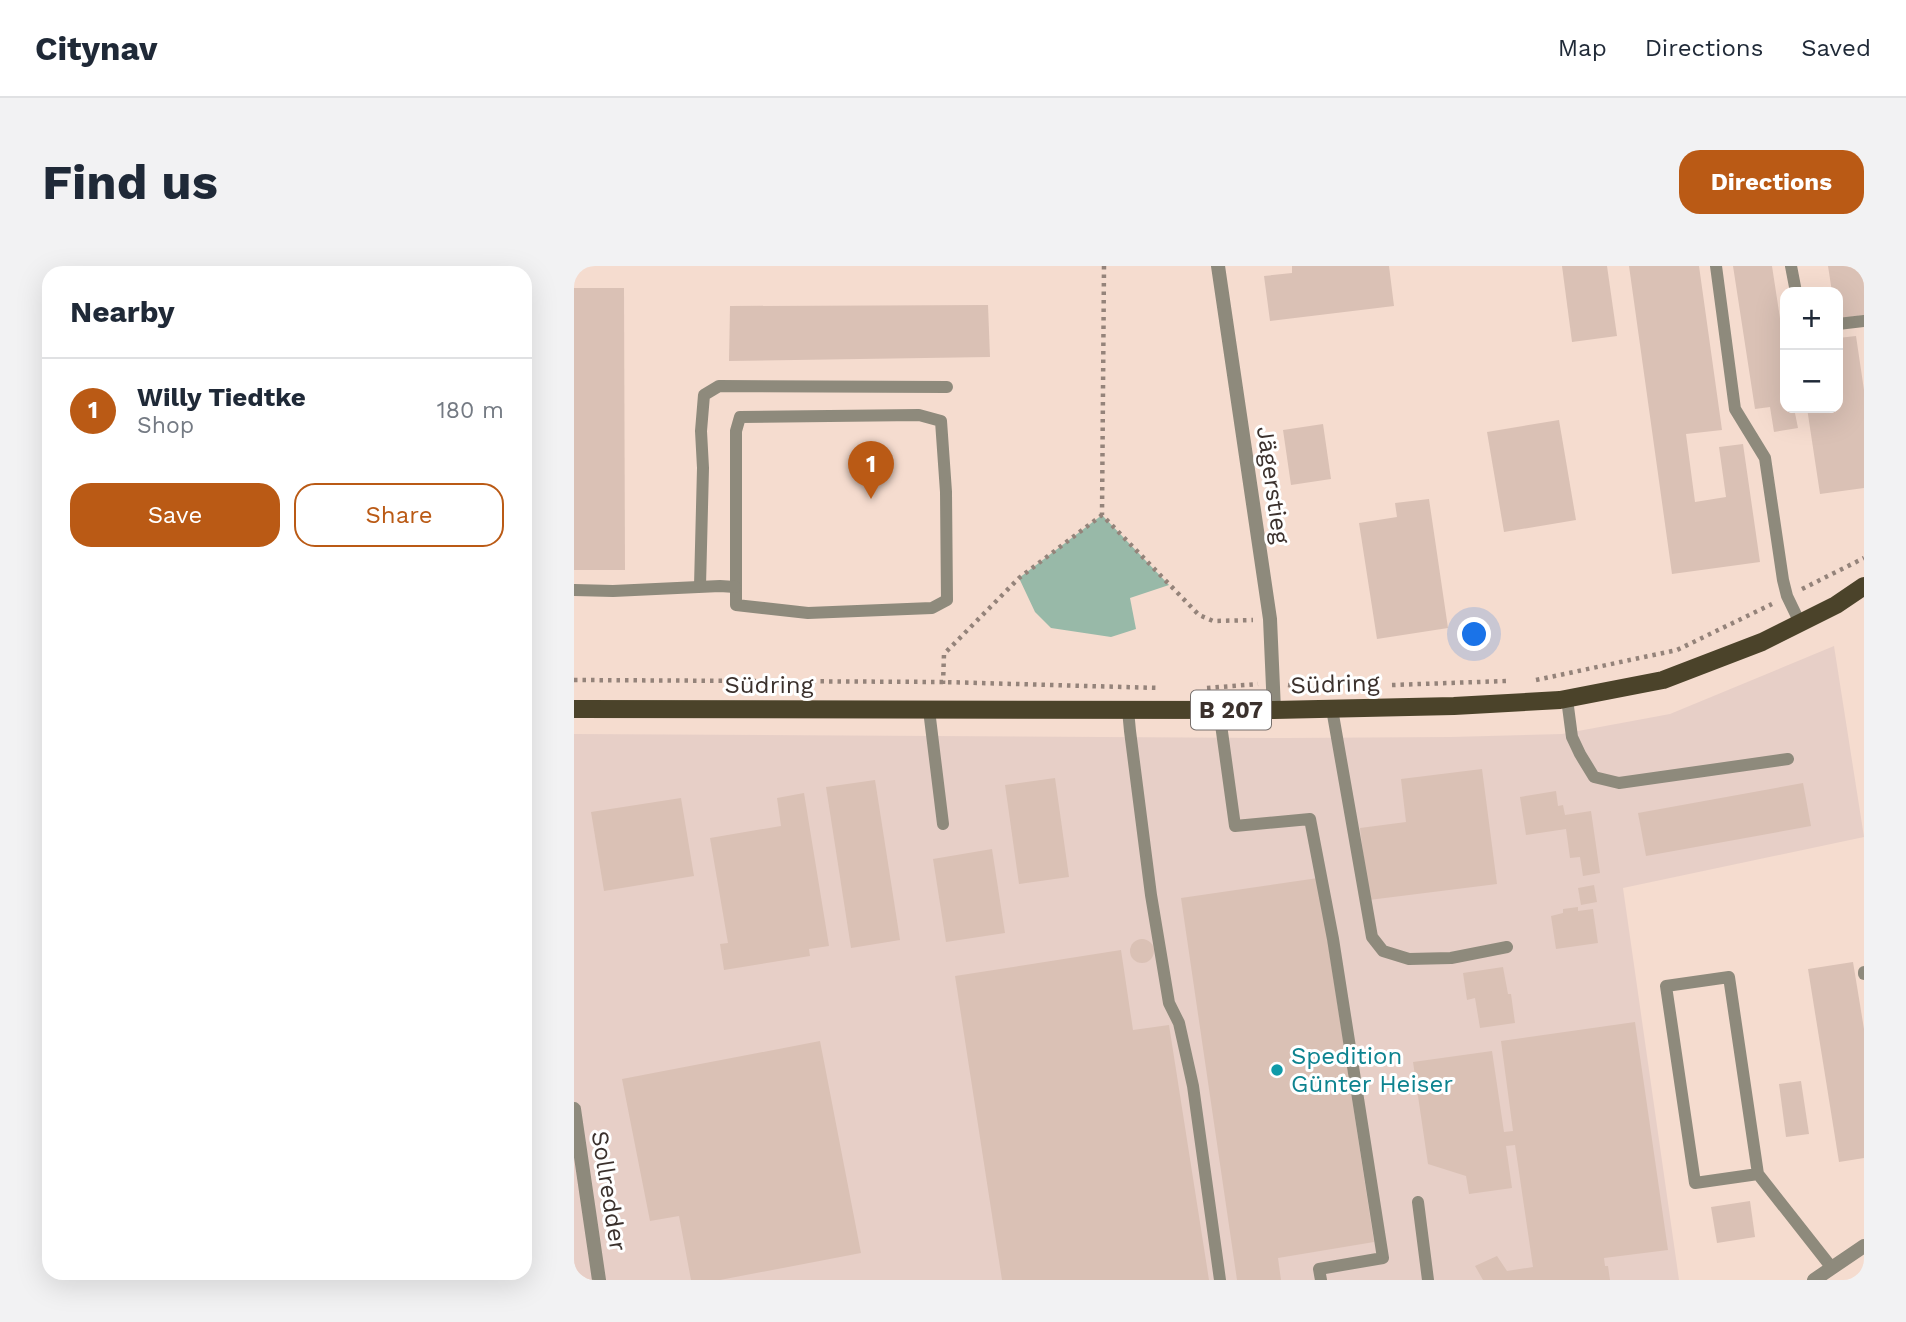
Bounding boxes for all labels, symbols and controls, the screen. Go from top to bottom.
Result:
text: Citynav [35,29,157,68]
text: Map [1558,34,1607,62]
text: Directions [1645,34,1763,62]
text: Saved [1801,34,1871,62]
button: Directions [1679,150,1864,214]
text: Find us [42,153,218,211]
map controls [1780,287,1843,413]
button: + [1780,287,1843,350]
text: Nearby [70,294,175,329]
button: − [1780,350,1843,413]
text: Willy Tiedtke [137,382,306,412]
text: 1 [88,397,98,424]
text: 180 m [437,397,504,424]
text: Shop [137,412,194,439]
street label: Jägerstieg [1251,424,1295,546]
pin: 1 [848,441,894,499]
button: Save [70,483,280,547]
button: Share [294,483,504,547]
your location [1457,617,1491,651]
street label: Südring [1290,668,1380,700]
street label: Südring [725,671,814,699]
road number: B 207 [1191,690,1271,730]
place label: Spedition Günter Heiser [1291,1042,1453,1098]
marker: Spedition Günter Heiser [1269,1062,1285,1078]
street label: Sollredder [586,1129,632,1253]

